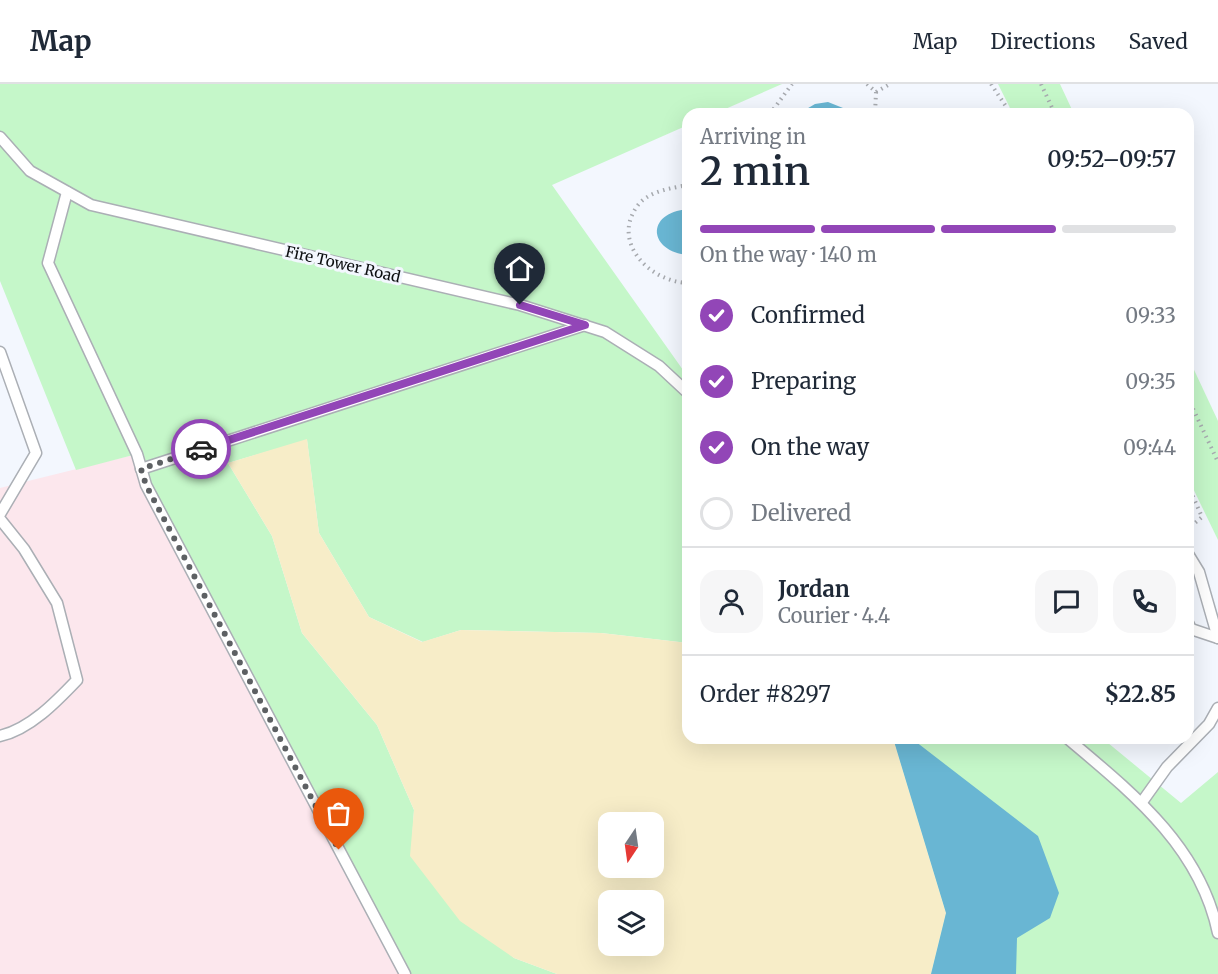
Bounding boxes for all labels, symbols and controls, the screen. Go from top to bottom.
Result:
text: Map [30,23,92,59]
text: Map [913,28,957,55]
text: Directions [990,28,1095,55]
text: Saved [1128,28,1188,55]
text: Arriving in [700,124,806,149]
text: 09:52–09:57 [1047,145,1176,173]
text: 2 min [700,147,810,196]
street label: Fire Tower Road [284,242,402,286]
text: On the way · 140 m [700,242,877,267]
pin [494,243,545,305]
icon: home [503,252,536,285]
icon: check [700,299,733,332]
text: Confirmed [751,301,865,329]
text: 09:33 [1125,303,1176,328]
icon: check [700,365,733,398]
text: Preparing [751,367,856,395]
text: 09:35 [1125,369,1176,394]
courier [171,419,231,479]
icon: check [700,431,733,464]
icon: car [185,433,218,466]
text: On the way [751,433,869,461]
text: 09:44 [1123,435,1176,460]
text: Delivered [751,499,851,527]
button: person [700,570,763,633]
button: chat [1035,570,1098,633]
button: phone [1113,570,1176,633]
text: Jordan [778,575,850,603]
text: Courier · 4.4 [778,603,890,628]
text: Order #8297 [700,680,831,708]
text: $22.85 [1104,680,1176,708]
pin [313,788,364,850]
icon: bag [322,797,355,830]
north arrow [598,812,664,878]
map controls [598,812,664,956]
button: layers [598,890,664,956]

